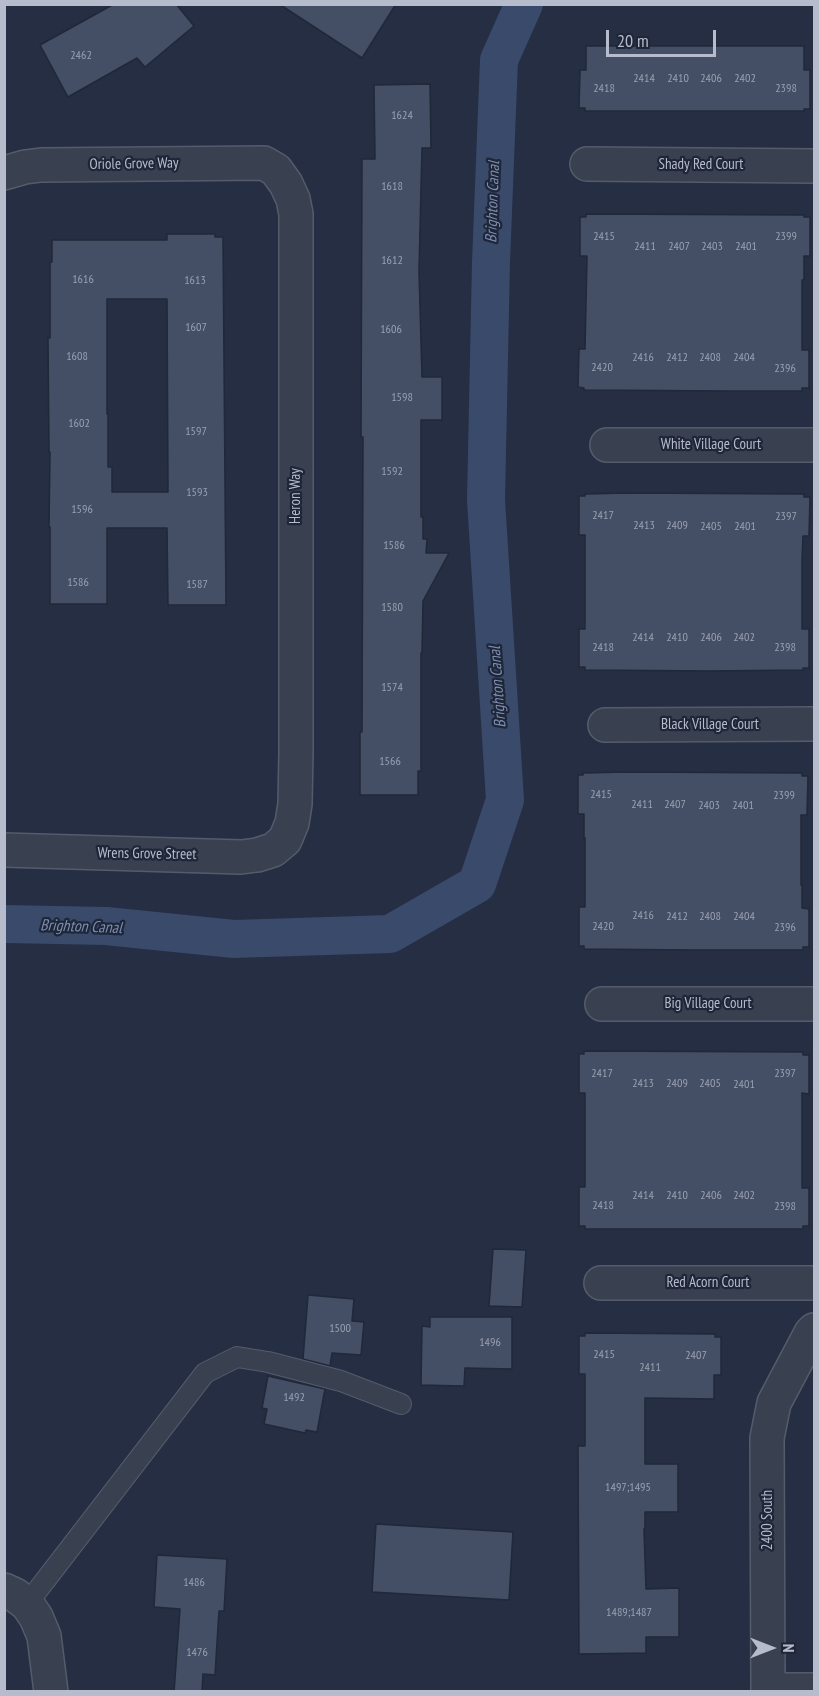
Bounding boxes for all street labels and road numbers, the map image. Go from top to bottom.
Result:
street label: Oriole Grove Way [89,154,179,174]
street label: Shady Red Court [659,156,743,174]
street label: White Village Court [661,436,761,454]
street label: Heron Way [287,468,305,524]
street label: Black Village Court [661,716,759,734]
street label: Wrens Grove Street [97,844,197,864]
street label: Big Village Court [664,995,752,1013]
street label: Red Acorn Court [667,1274,749,1292]
street label: 2400 South [759,1490,777,1550]

